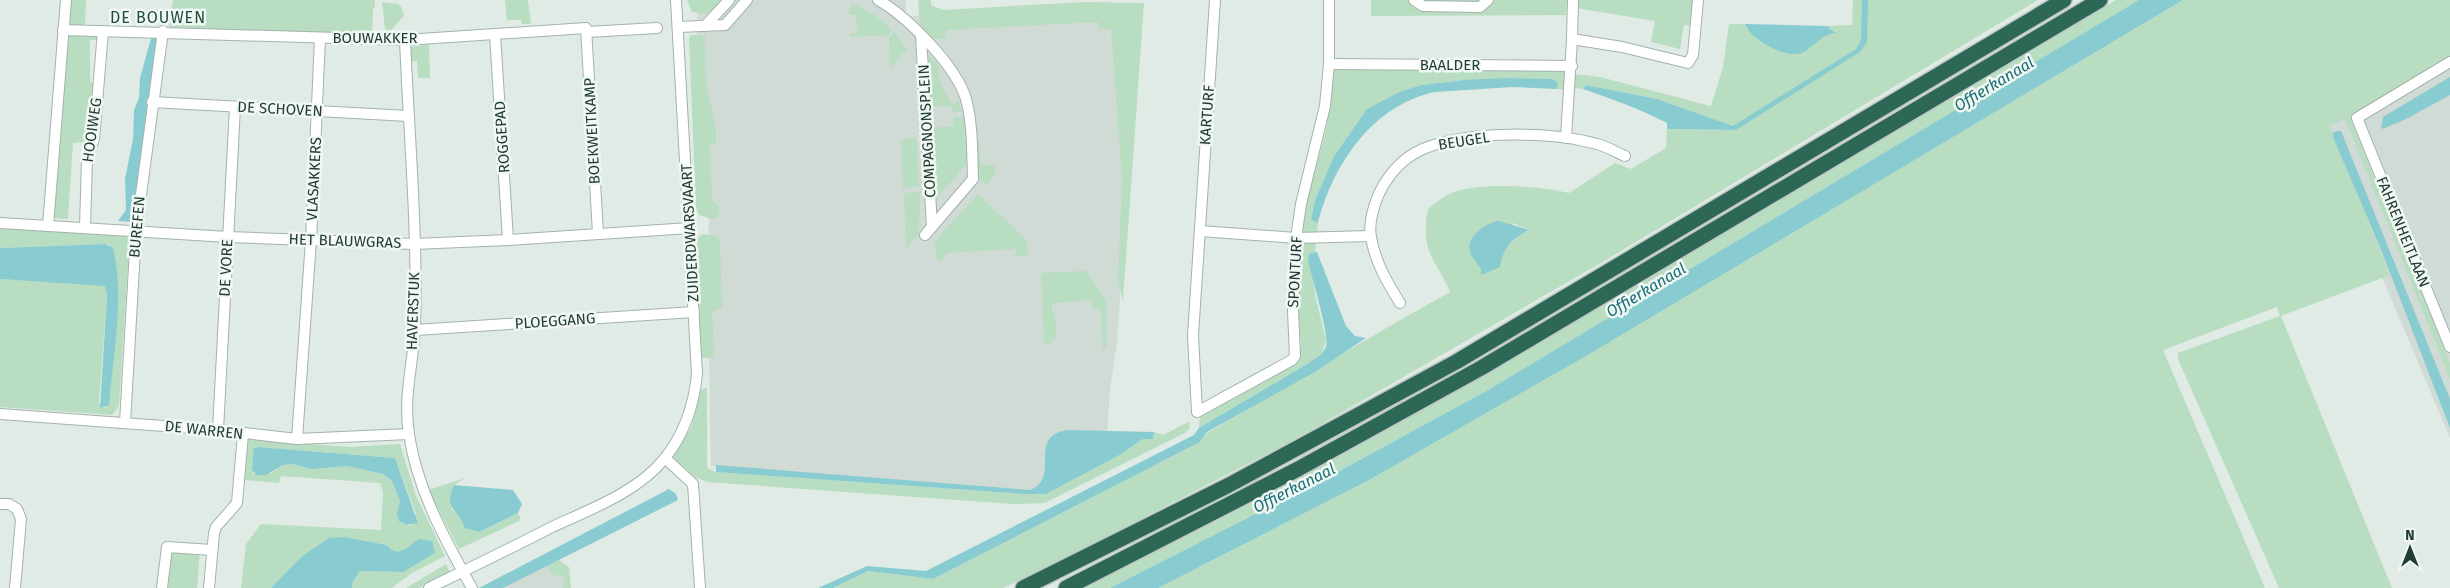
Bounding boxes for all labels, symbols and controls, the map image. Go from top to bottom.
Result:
district label: DE BOUWEN [110,8,206,27]
street label: BOUWAKKER [332,29,418,47]
water label: Offierkanaal [1951,53,2037,115]
street label: BAALDER [1420,56,1480,74]
street label: COMPAGNONSPLEIN [915,64,939,198]
street label: BOEKWEITKAMP [580,77,604,185]
street label: KARTURF [1196,84,1218,146]
street label: HOOIWEG [79,97,105,163]
street label: DE SCHOVEN [237,98,323,120]
street label: ROGGEPAD [490,100,514,174]
street label: BEUGEL [1437,128,1492,154]
street label: VLASAKKERS [303,137,325,221]
street label: ZUIDERDWARSVAART [677,163,703,302]
street label: FAHRENHEITLAAN [2373,174,2433,290]
street label: BUREFEN [125,195,149,259]
street label: HET BLAUWGRAS [288,230,402,252]
street label: SPONTURF [1284,236,1306,308]
street label: DE VORE [216,239,236,297]
water label: Offierkanaal [1603,259,1689,321]
street label: HAVERSTUK [403,271,423,350]
street label: PLOEGGANG [514,309,596,333]
street label: DE WARREN [164,417,244,443]
water label: Offierkanaal [1250,459,1338,517]
north arrow [2385,523,2435,573]
text: N [2405,527,2415,544]

